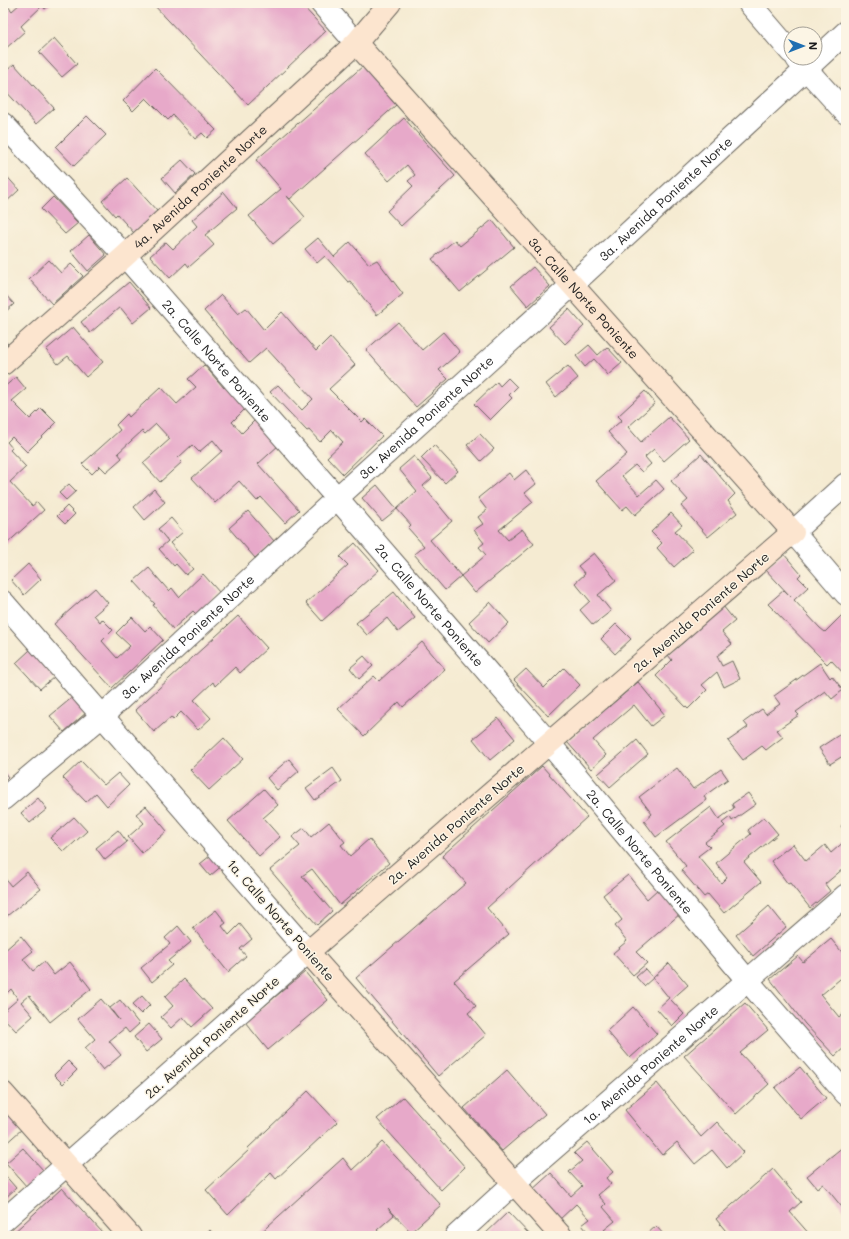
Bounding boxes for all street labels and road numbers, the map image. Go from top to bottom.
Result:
street label: 4a. Avenida Poniente Norte [129,121,270,252]
street label: 3a. Avenida Poniente Norte [595,133,735,264]
street label: 3a. Calle Norte Poniente [525,233,643,362]
street label: 2a. Calle Norte Poniente [159,296,275,425]
street label: 3a. Avenida Poniente Norte [355,352,497,482]
street label: 2a. Calle Norte Poniente [372,540,488,670]
street label: 2a. Avenida Poniente Norte [629,548,772,676]
street label: 3a. Avenida Poniente Norte [117,570,258,702]
street label: 2a. Avenida Poniente Norte [384,760,527,888]
street label: 2a. Calle Norte Poniente [583,785,697,917]
street label: 1a. Calle Norte Poniente [224,855,339,984]
street label: 2a. Avenida Poniente Norte [141,972,282,1102]
street label: 1a. Avenida Poniente Norte [579,1001,721,1128]

